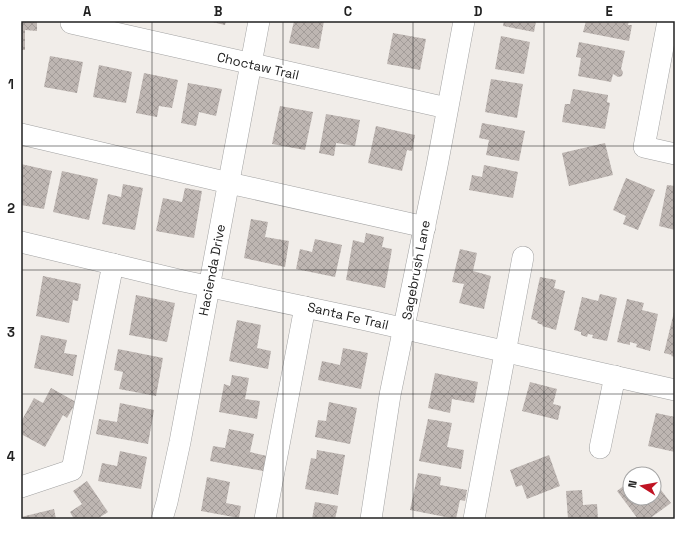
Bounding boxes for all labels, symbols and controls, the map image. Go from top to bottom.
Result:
text: A [83,3,92,20]
text: B [214,3,223,20]
text: C [344,3,352,20]
text: D [474,3,483,20]
text: E [605,3,613,20]
street label: Choctaw Trail [215,48,301,84]
text: 1 [8,76,14,93]
text: 2 [7,200,15,217]
street label: Sagebrush Lane [398,219,434,321]
street label: Hacienda Drive [195,223,229,317]
street label: Santa Fe Trail [306,298,390,334]
text: 3 [7,324,15,341]
text: 4 [7,448,15,465]
north arrow [622,466,662,506]
text: N [625,479,640,489]

